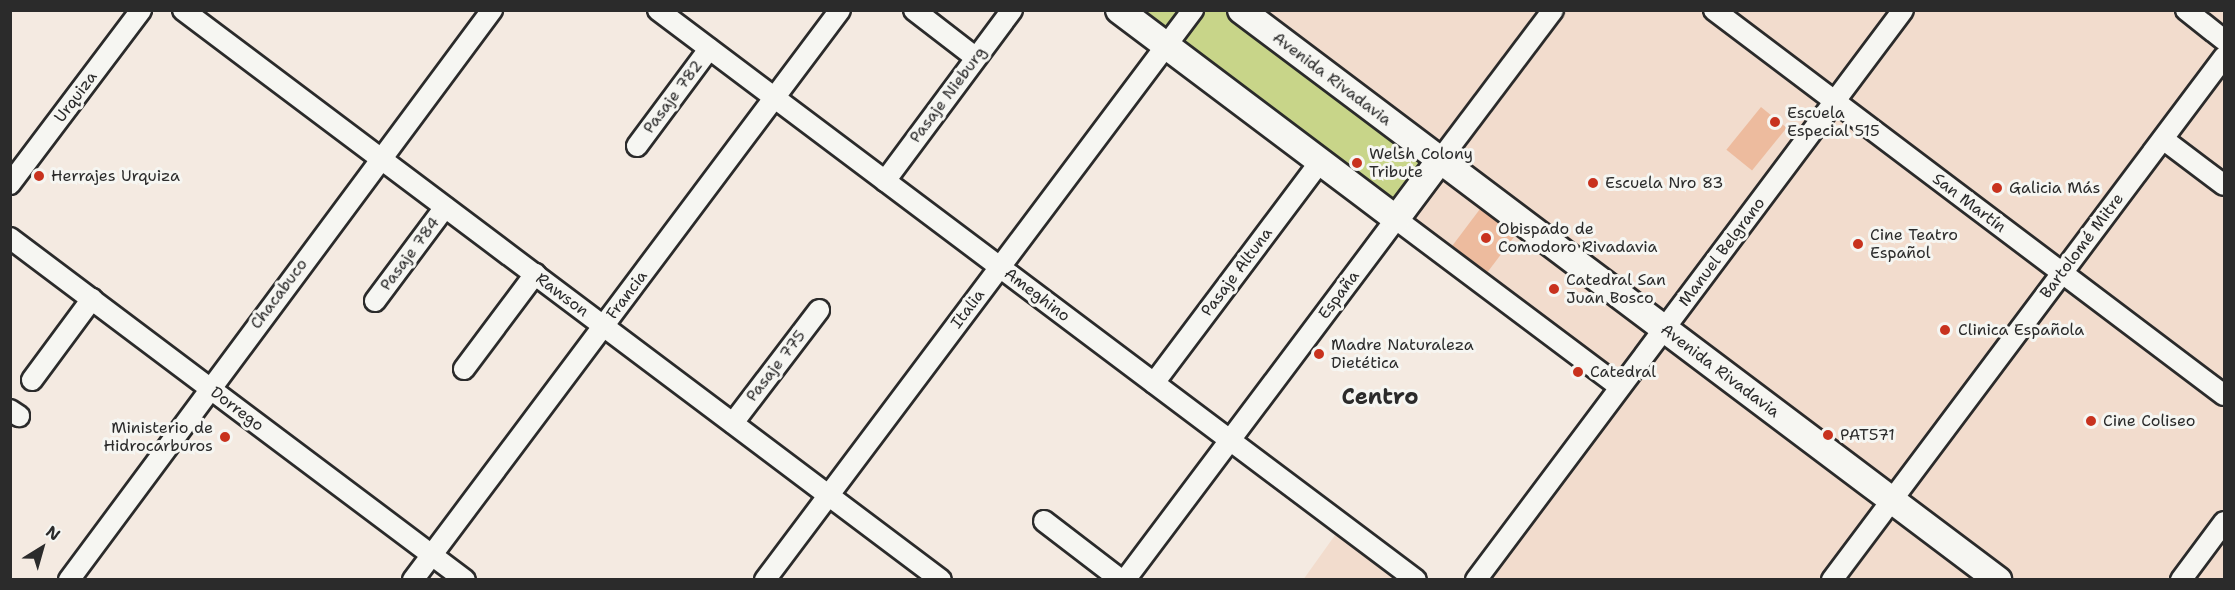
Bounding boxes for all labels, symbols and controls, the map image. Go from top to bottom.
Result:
street label: Avenida Rivadavia [1269,28,1395,130]
street label: Pasaje Nieburg [906,43,990,147]
street label: Pasaje 782 [639,57,707,137]
street label: Urquiza [51,68,101,126]
place label: Escuela Especial 515 [1787,103,1880,141]
marker: Escuela Especial 515 [1768,115,1782,129]
place label: Welsh Colony Tribute [1369,144,1473,182]
marker: Welsh Colony Tribute [1350,156,1364,170]
place label: Herrajes Urquiza [51,166,180,186]
marker: Herrajes Urquiza [32,169,46,183]
street label: San Martín [1929,169,2009,237]
place label: Escuela Nro 83 [1605,173,1723,193]
marker: Escuela Nro 83 [1586,176,1600,190]
place label: Galicia Más [2009,178,2100,198]
marker: Galicia Más [1990,181,2004,195]
street label: Bartolomé Mitre [2036,190,2128,302]
street label: Manuel Belgrano [1675,194,1769,310]
street label: Pasaje 784 [376,214,444,294]
place label: Obispado de Comodoro Rivadavia [1498,219,1658,257]
street label: Pasaje Altuna [1197,224,1277,320]
place label: Cine Teatro Español [1870,225,1958,263]
marker: Obispado de Comodoro Rivadavia [1479,231,1493,245]
marker: Cine Teatro Español [1851,237,1865,251]
street label: Chacabuco [246,255,312,333]
street label: Ameghino [1000,264,1074,326]
street label: Francia [602,267,652,323]
street label: España [1314,267,1364,323]
street label: Rawson [532,269,592,321]
place label: Catedral San Juan Bosco [1566,270,1666,308]
marker: Catedral San Juan Bosco [1547,282,1561,296]
street label: Italia [947,286,989,332]
street label: Avenida Rivadavia [1657,320,1783,422]
place label: Clinica Española [1958,320,2084,340]
marker: Clinica Española [1936,321,1954,339]
street label: Pasaje 775 [742,326,810,406]
place label: Madre Naturaleza Dietética [1331,335,1474,373]
marker: Madre Naturaleza Dietética [1312,347,1326,361]
place label: Catedral [1590,362,1656,382]
marker: Catedral [1571,365,1585,379]
street label: Dorrego [207,383,267,435]
district label: Centro [1342,384,1418,410]
place label: Cine Coliseo [2103,411,2196,431]
marker: Cine Coliseo [2084,414,2098,428]
place label: Ministerio de Hidrocarburos [103,418,213,456]
place label: PAT571 [1840,425,1895,445]
marker: PAT571 [1821,428,1835,442]
marker: Ministerio de Hidrocarburos [218,430,232,444]
north arrow [12,518,72,578]
text: N [42,521,65,545]

